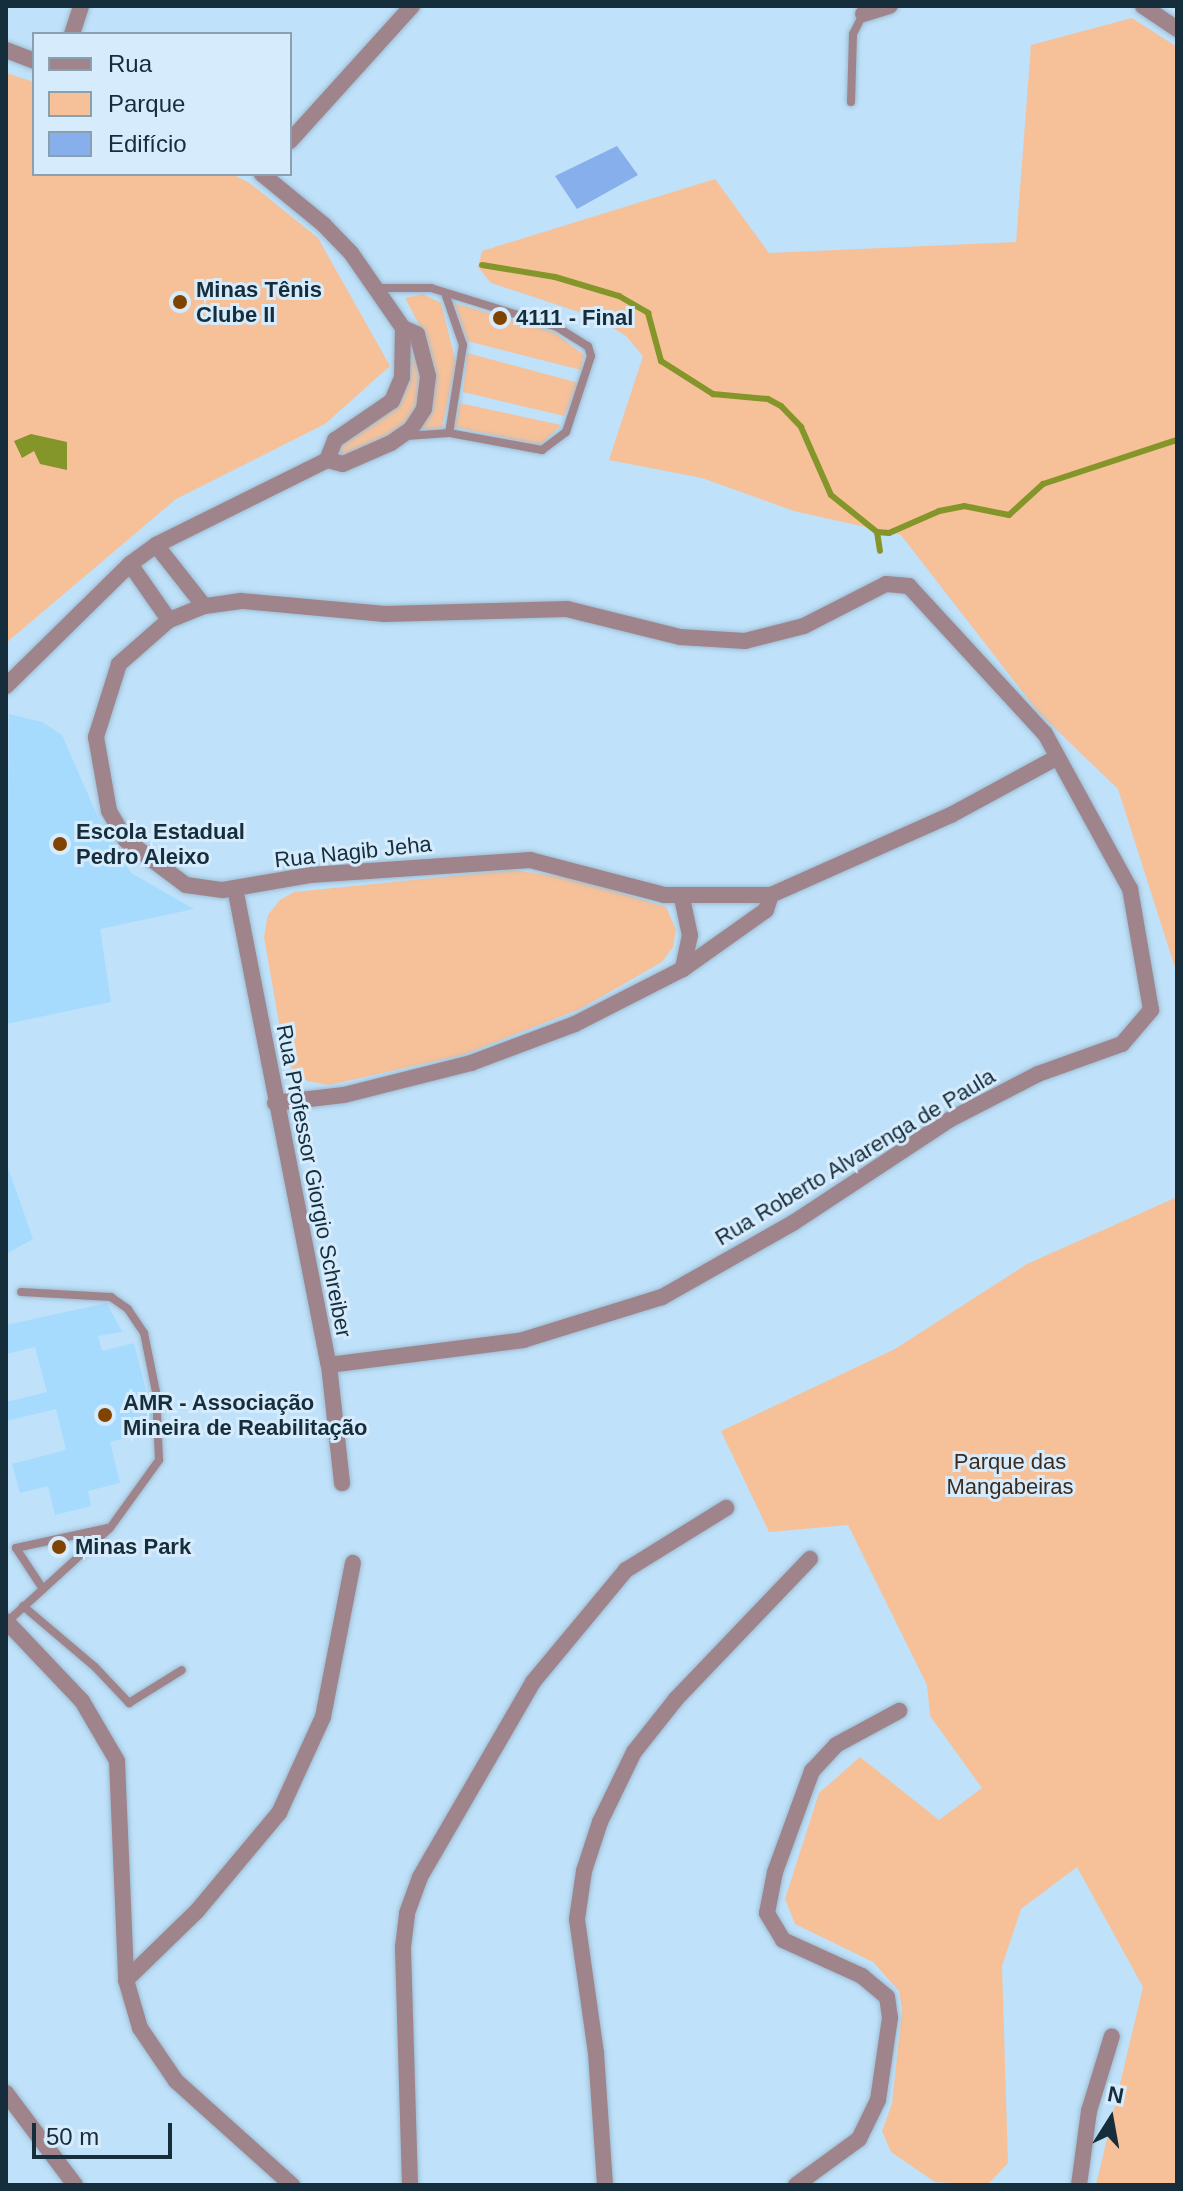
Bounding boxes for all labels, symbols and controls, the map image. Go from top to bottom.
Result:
legend [32,32,292,176]
text: Rua [108,50,152,77]
text: Parque [108,90,185,117]
text: Edifício [108,130,187,157]
place label: Minas Tênis Clube II [196,276,322,328]
marker: Minas Tênis Clube II [171,293,189,311]
place label: 4111 - Final [516,305,633,331]
marker: 4111 - Final [491,309,509,327]
place label: Escola Estadual Pedro Aleixo [76,818,245,870]
street label: Rua Nagib Jeha [273,831,433,873]
marker: Escola Estadual Pedro Aleixo [51,835,69,853]
street label: Rua Professor Giorgio Schreiber [271,1022,357,1340]
street label: Rua Roberto Alvarenga de Paula [710,1063,1000,1251]
place label: AMR - Associação Mineira de Reabilitação [123,1389,368,1440]
marker: AMR - Associação Mineira de Reabilitação [94,1404,116,1426]
park label: Parque das Mangabeiras [946,1448,1074,1500]
place label: Minas Park [75,1534,191,1560]
marker: Minas Park [50,1538,68,1556]
north arrow [1071,2079,1151,2159]
text: N [1105,2081,1126,2109]
scale bar [36,2107,176,2157]
text: 50 m [46,2123,99,2150]

